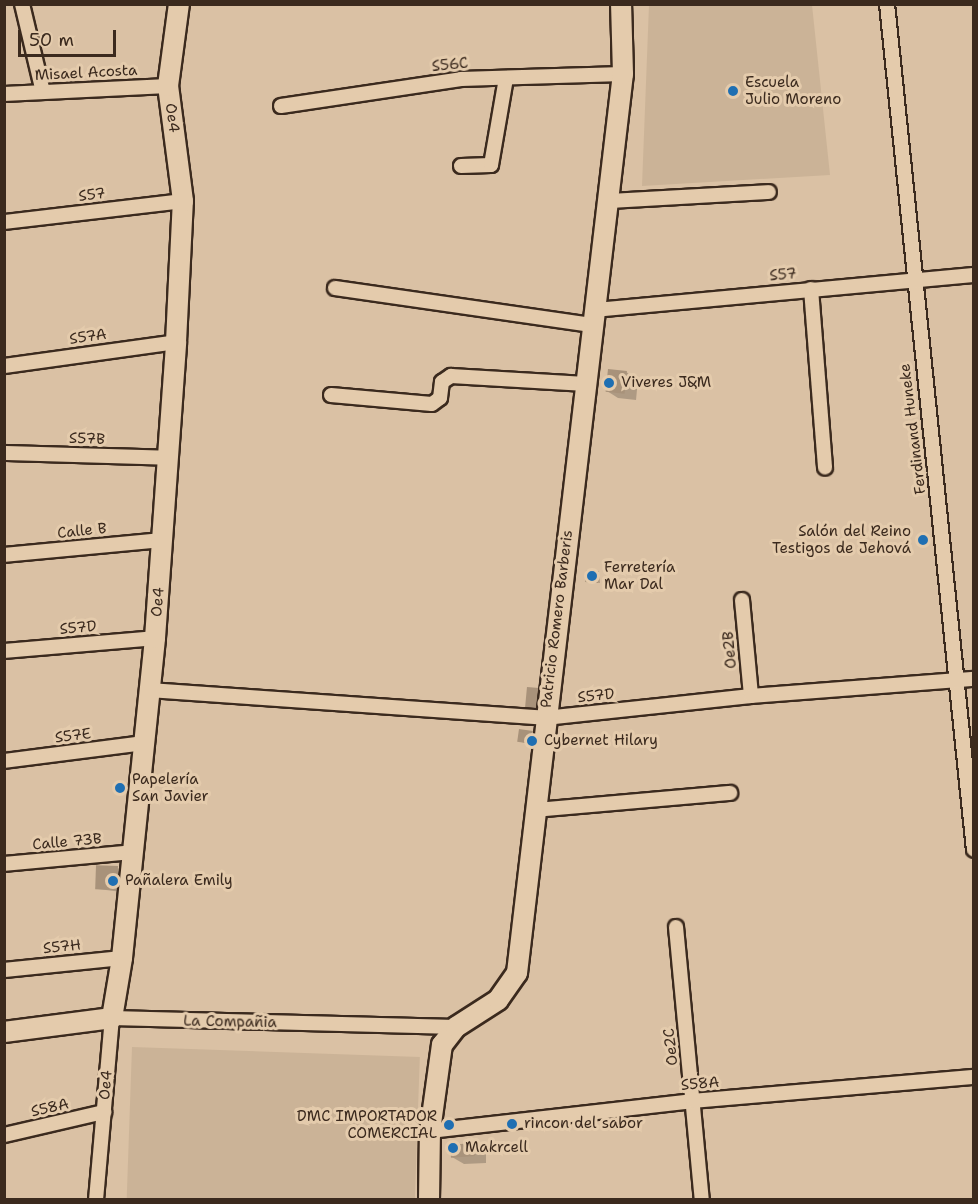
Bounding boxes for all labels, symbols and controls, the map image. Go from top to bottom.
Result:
scale bar [21,18,118,56]
text: 50 m [29,28,74,52]
street label: S56C [431,54,469,76]
street label: Misael Acosta [34,61,138,85]
place label: Escuela Julio Moreno [745,73,841,108]
marker: Escuela Julio Moreno [726,84,740,98]
street label: Oe4 [161,102,183,134]
street label: S57 [77,184,107,206]
street label: S57 [769,265,797,285]
street label: S57A [68,325,108,349]
street label: Ferdinand Huneke [896,363,930,495]
place label: Viveres J&M [621,374,711,392]
marker: Viveres J&M [602,376,616,390]
street label: S57B [69,429,105,449]
street label: Calle B [56,519,108,543]
place label: Salón del Reino Testigos de Jehová [772,522,911,557]
street label: Patricio Romero Barberis [537,529,577,709]
marker: Salón del Reino Testigos de Jehová [916,533,930,547]
place label: Ferretería Mar Dal [604,558,675,593]
marker: Ferretería Mar Dal [585,569,599,583]
street label: Oe4 [148,586,168,618]
street label: S57D [59,617,97,639]
street label: Oe2B [719,631,741,669]
street label: S57D [577,685,615,707]
street label: S57E [54,725,92,747]
place label: Cybernet Hilary [544,732,658,750]
marker: Cybernet Hilary [525,734,539,748]
place label: Papelería San Javier [132,770,209,805]
marker: Papelería San Javier [113,781,127,795]
street label: Calle 73B [32,830,102,854]
place label: Pañalera Emily [125,872,233,890]
marker: Pañalera Emily [106,874,120,888]
street label: S57H [42,936,82,958]
street label: La Compañia [183,1012,277,1032]
street label: Oe2C [660,1027,682,1067]
street label: Oe4 [96,1069,116,1101]
street label: S58A [680,1073,720,1095]
street label: S58A [29,1095,71,1121]
place label: DMC IMPORTADOR COMERCIAL [297,1107,437,1142]
place label: rincon del sabor [524,1115,643,1133]
marker: rincon del sabor [505,1117,519,1131]
marker: DMC IMPORTADOR COMERCIAL [442,1118,456,1132]
place label: Makrcell [465,1139,528,1157]
marker: Makrcell [446,1141,460,1155]

